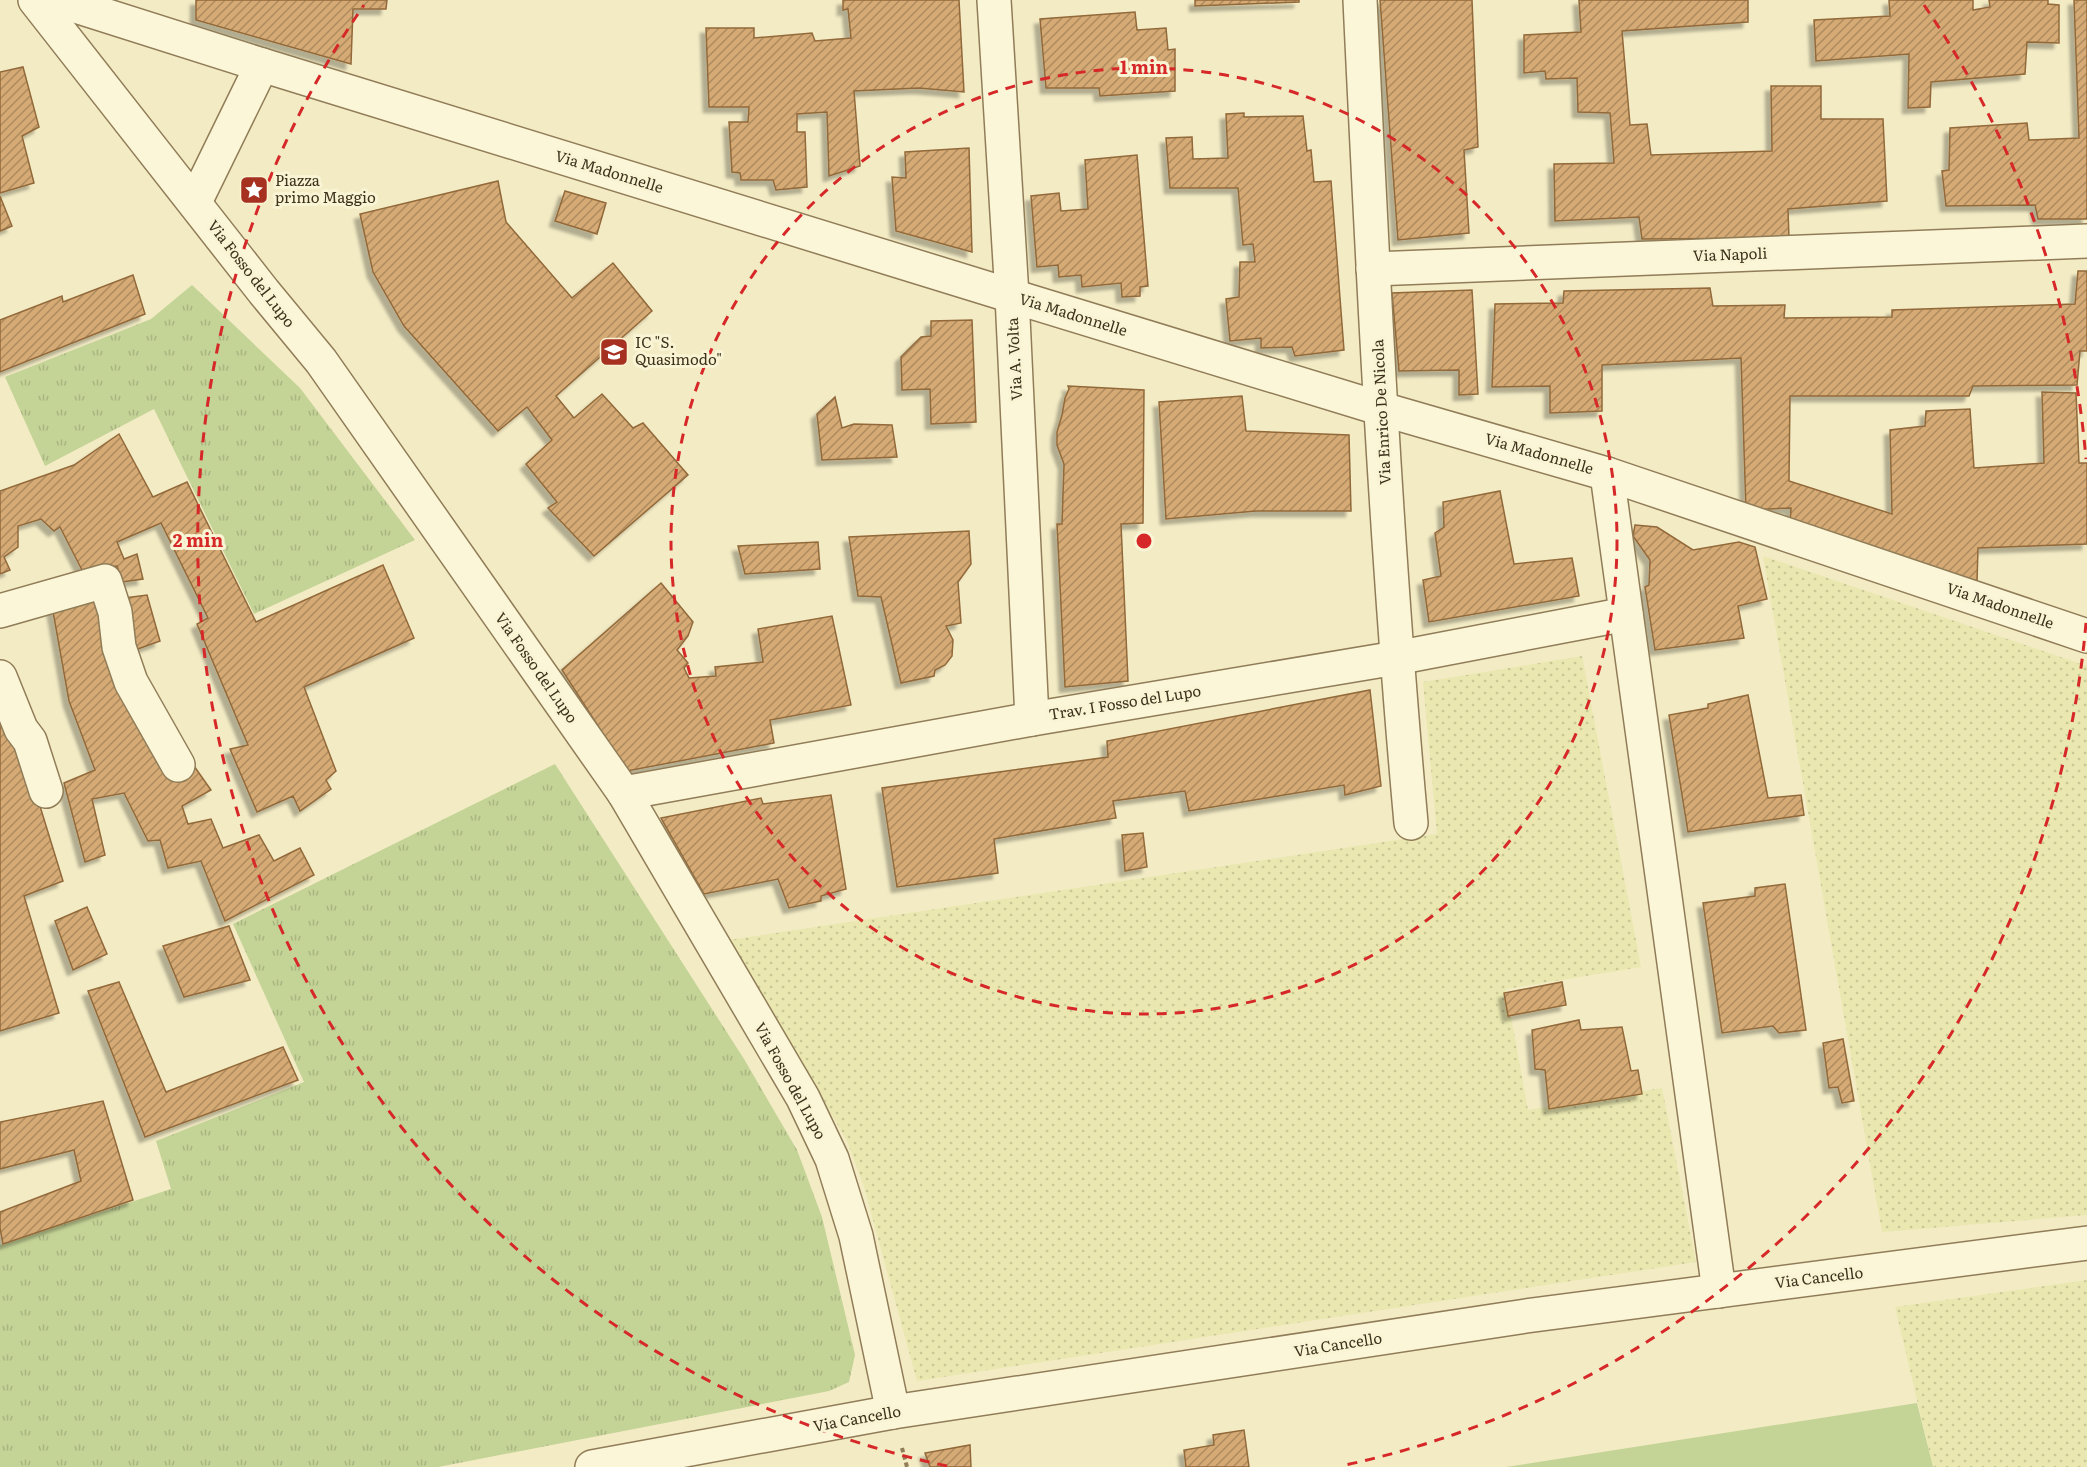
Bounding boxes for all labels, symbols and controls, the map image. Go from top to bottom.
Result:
text: 1 min [1120,53,1169,80]
street label: Via Madonnelle [552,143,667,198]
place label: Piazza primo Maggio [275,168,376,208]
place icon: Piazza primo Maggio [238,174,270,206]
street label: Via Fosso del Lupo [203,214,302,332]
street label: Via Napoli [1692,241,1768,266]
street label: Via Madonnelle [1016,286,1131,341]
street label: Via A. Volta [1000,316,1027,401]
place label: IC "S. Quasimodo" [635,330,722,370]
school or university icon: IC "S. Quasimodo" [598,336,630,368]
street label: Via Enrico De Nicola [1365,338,1396,486]
street label: Via Madonnelle [1482,426,1597,479]
text: 2 min [173,526,224,553]
centre of rings [1134,531,1154,551]
street label: Via Madonnelle [1944,575,2057,634]
street label: Via Fosso del Lupo [490,607,584,728]
street label: Trav. I Fosso del Lupo [1047,678,1203,725]
street label: Via Fosso del Lupo [750,1017,833,1143]
street label: Via Cancello [1773,1260,1864,1293]
street label: Via Cancello [1292,1325,1384,1362]
street label: Via Cancello [811,1398,903,1437]

